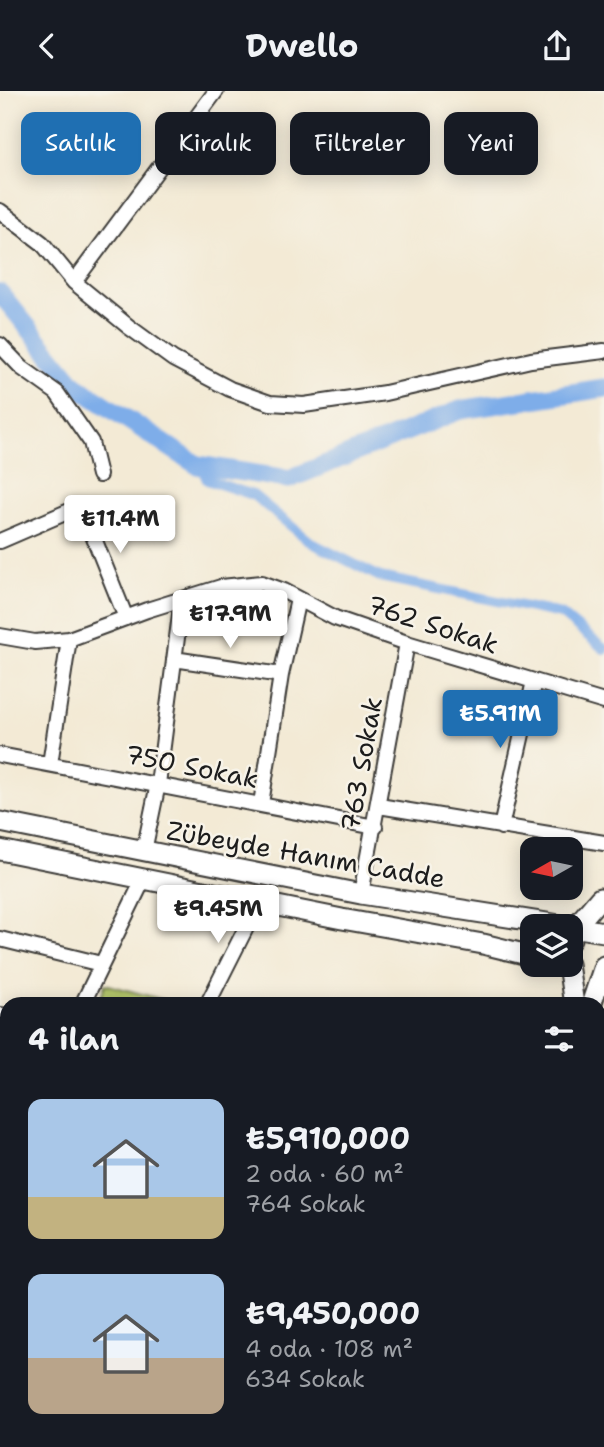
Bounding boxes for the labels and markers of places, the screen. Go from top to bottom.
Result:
pin: ₺11.4M [63,496,177,555]
pin: ₺17.9M [173,591,287,650]
pin: ₺5.91M [443,691,557,750]
pin: ₺9.45M [161,885,275,945]

